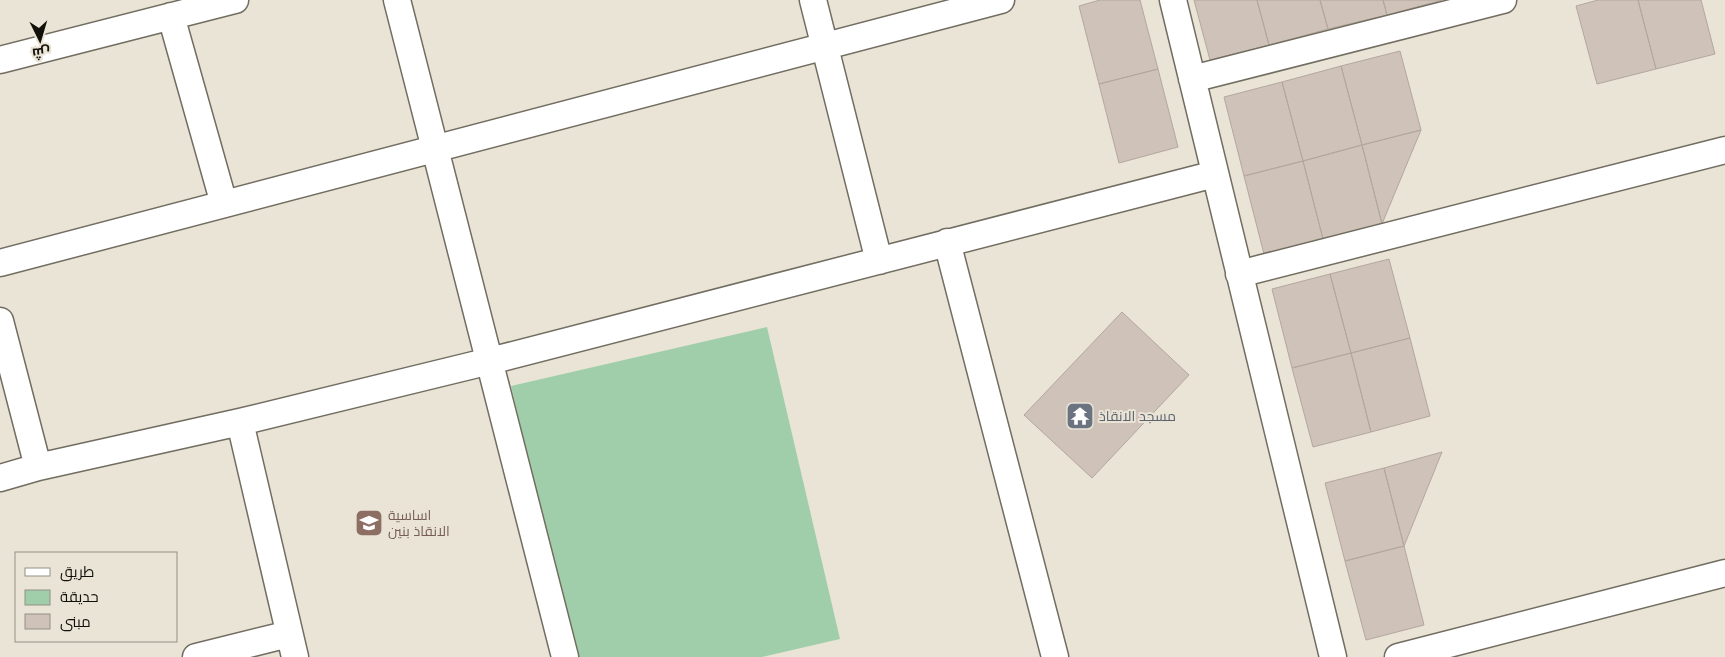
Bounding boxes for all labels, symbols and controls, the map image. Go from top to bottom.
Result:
north arrow [15,15,65,65]
text: ش [31,43,51,63]
temple icon: مسجد الانقاذ [1065,401,1095,431]
place label: مسجد الانقاذ [1099,407,1176,425]
place label: اساسية الانقاذ بنين [388,506,450,540]
school or university icon: اساسية الانقاذ بنين [354,508,384,538]
legend [15,552,178,642]
text: طريق [60,562,94,582]
text: حديقة [60,587,99,606]
text: مبنى [60,612,91,632]

